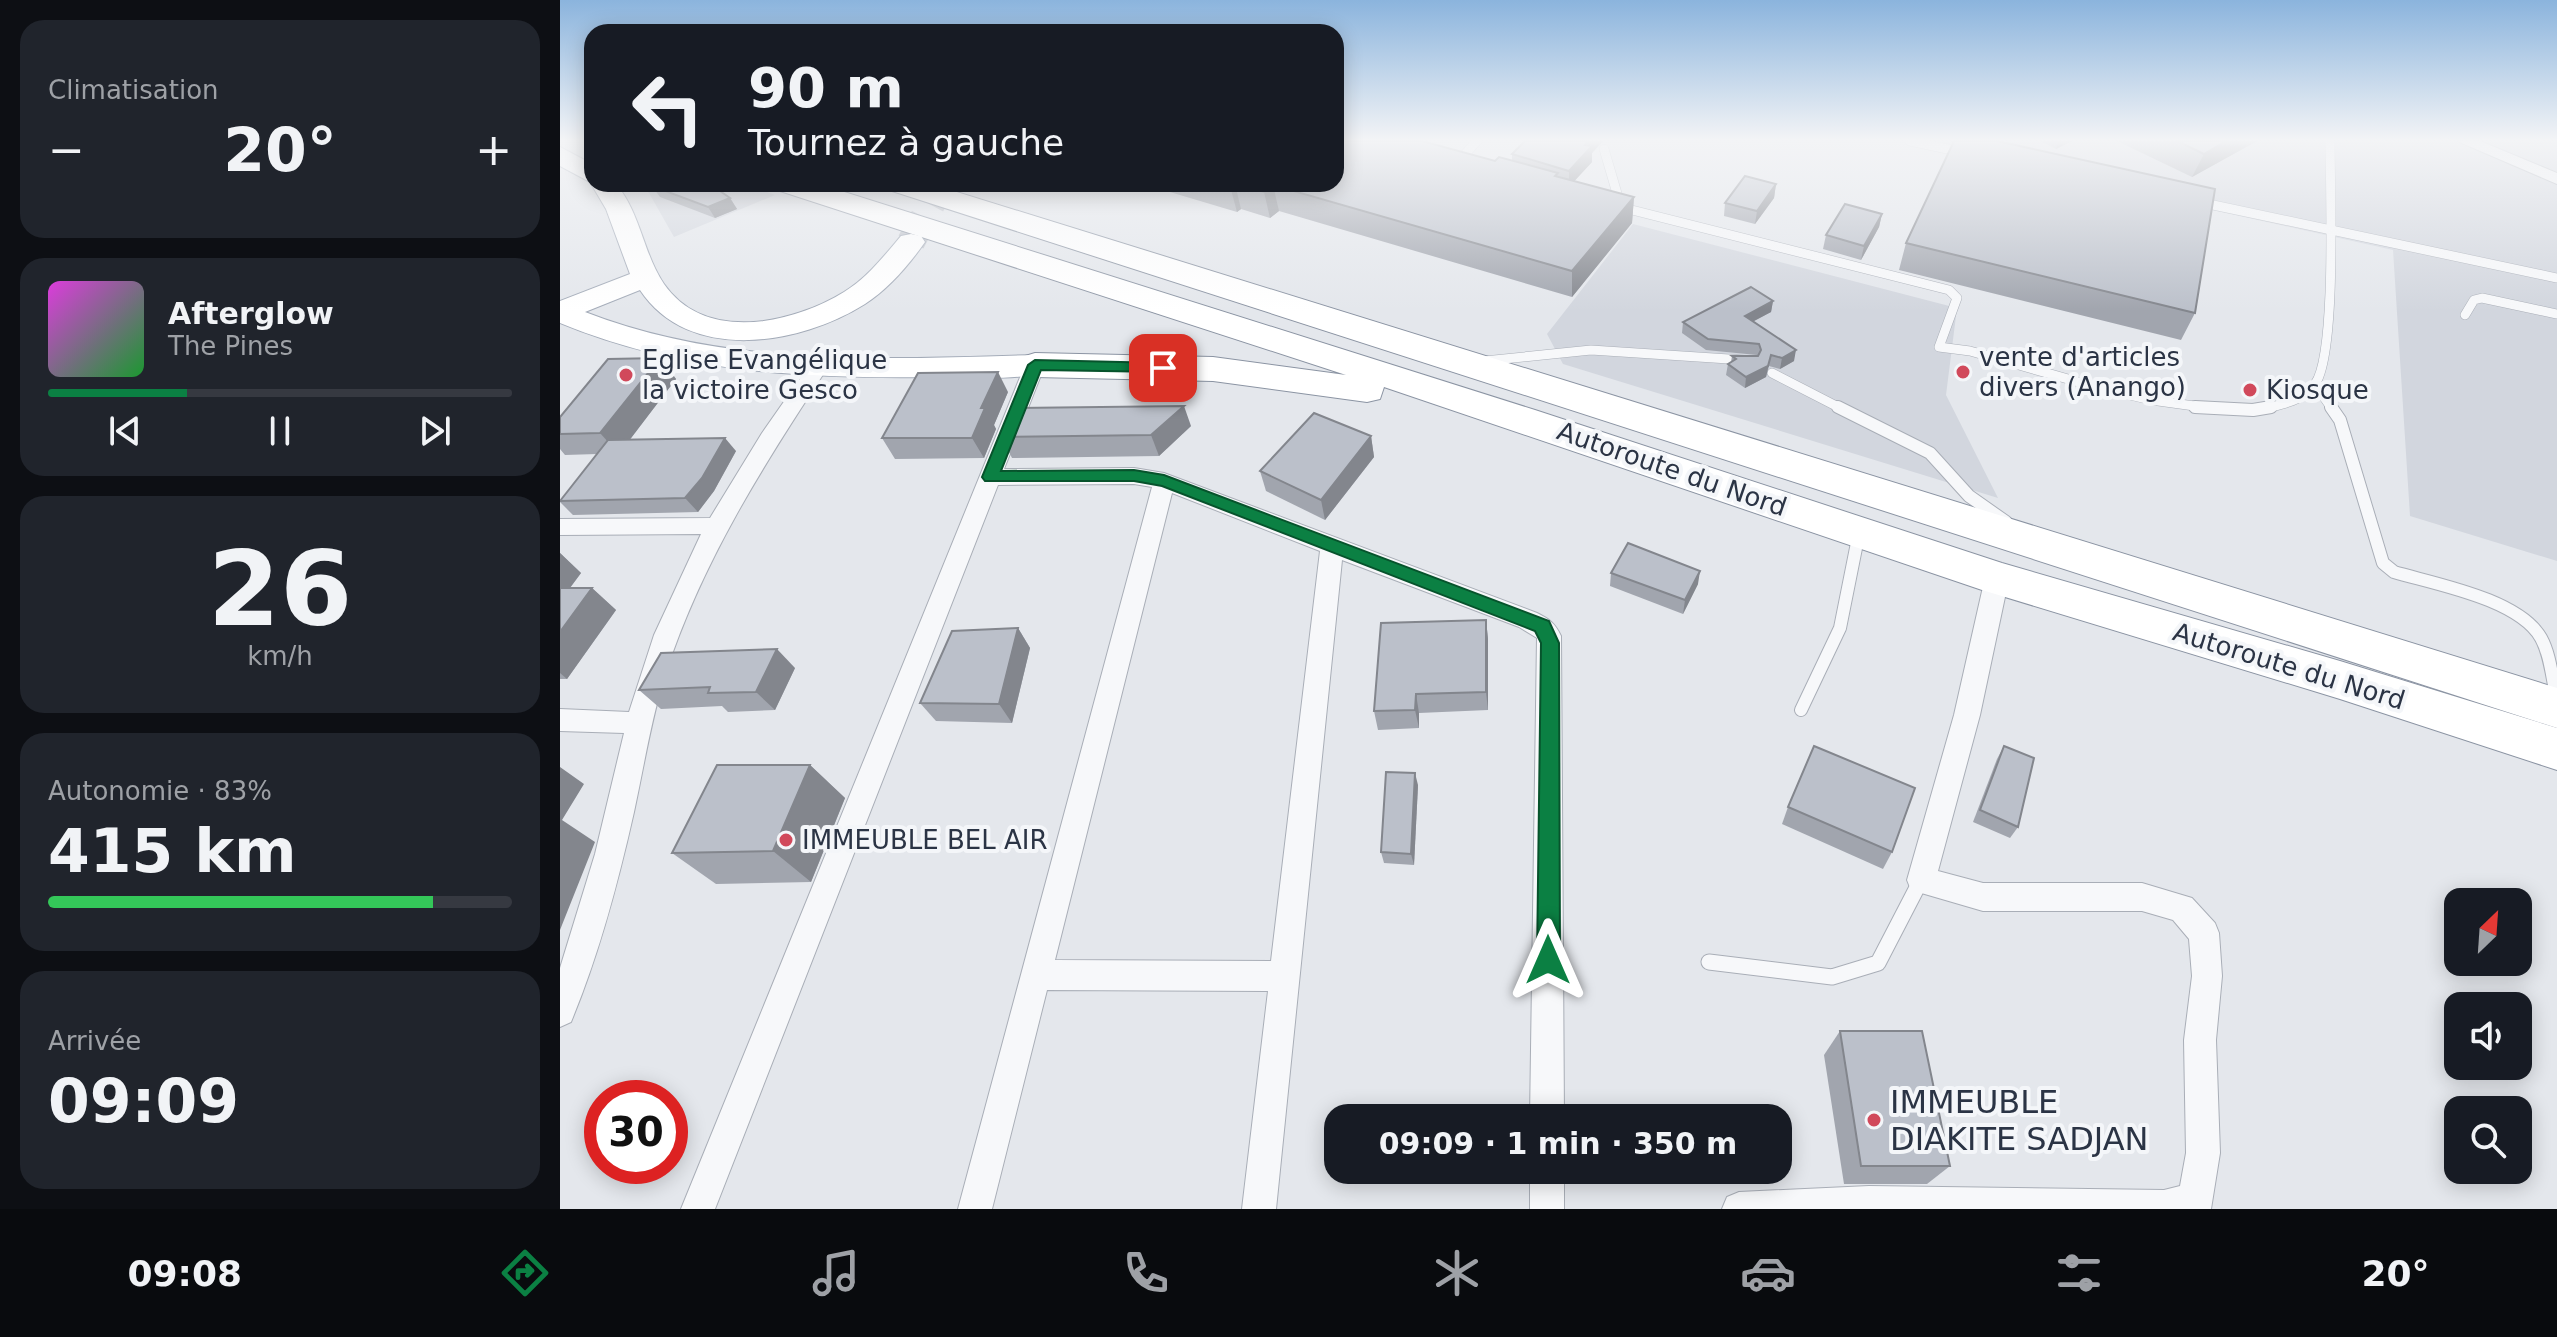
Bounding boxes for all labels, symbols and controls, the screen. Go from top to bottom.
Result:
text: 90 m [748,55,904,120]
icon: left [616,56,720,160]
text: Climatisation [48,75,219,105]
text: 20° [223,115,337,185]
text: Tournez à gauche [748,122,1064,163]
text: − [48,124,85,175]
text: + [475,124,512,175]
text: Afterglow [168,296,334,331]
text: The Pines [168,331,293,361]
pin [1129,334,1197,402]
place label: vente d'articles divers (Anango) [1979,342,2186,402]
place label: Eglise Evangélique la victoire Gesco [642,345,887,405]
icon: arrive [1141,346,1185,390]
marker: vente d'articles divers (Anango) [1954,363,1972,381]
marker: Eglise Evangélique la victoire Gesco [617,366,635,384]
place label: Kiosque [2266,375,2369,405]
marker: Kiosque [2241,381,2259,399]
icon: previous [103,409,147,453]
icon: pause [258,409,302,453]
icon: next [413,409,457,453]
street label: Autoroute du Nord [1553,416,1791,522]
text: 26 [208,528,352,650]
street label: Autoroute du Nord [2170,616,2408,716]
text: km/h [247,641,313,671]
text: Autonomie · 83% [48,776,272,806]
text: 415 km [48,816,297,886]
place label: IMMEUBLE BEL AIR [802,825,1048,855]
marker: IMMEUBLE BEL AIR [777,831,795,849]
north arrow [2444,888,2532,976]
map controls [2444,888,2532,1184]
position arrow [1506,918,1590,1002]
button: sound [2444,992,2532,1080]
text: Arrivée [48,1026,141,1056]
text: 09:09 [48,1066,239,1136]
speed limit sign: 30 [584,1080,688,1184]
place label: IMMEUBLE DIAKITE SADJAN [1890,1083,2148,1158]
button: search [2444,1096,2532,1184]
marker: IMMEUBLE DIAKITE SADJAN [1865,1111,1883,1129]
text: 09:09 · 1 min · 350 m [1379,1126,1737,1161]
icon: directions [497,1245,553,1301]
icon: music [808,1245,864,1301]
icon: phone [1118,1245,1174,1301]
icon: climate [1429,1245,1485,1301]
icon: car [1740,1245,1796,1301]
icon: filters [2051,1245,2107,1301]
text: 09:08 [127,1253,242,1294]
text: 20° [2361,1253,2430,1294]

